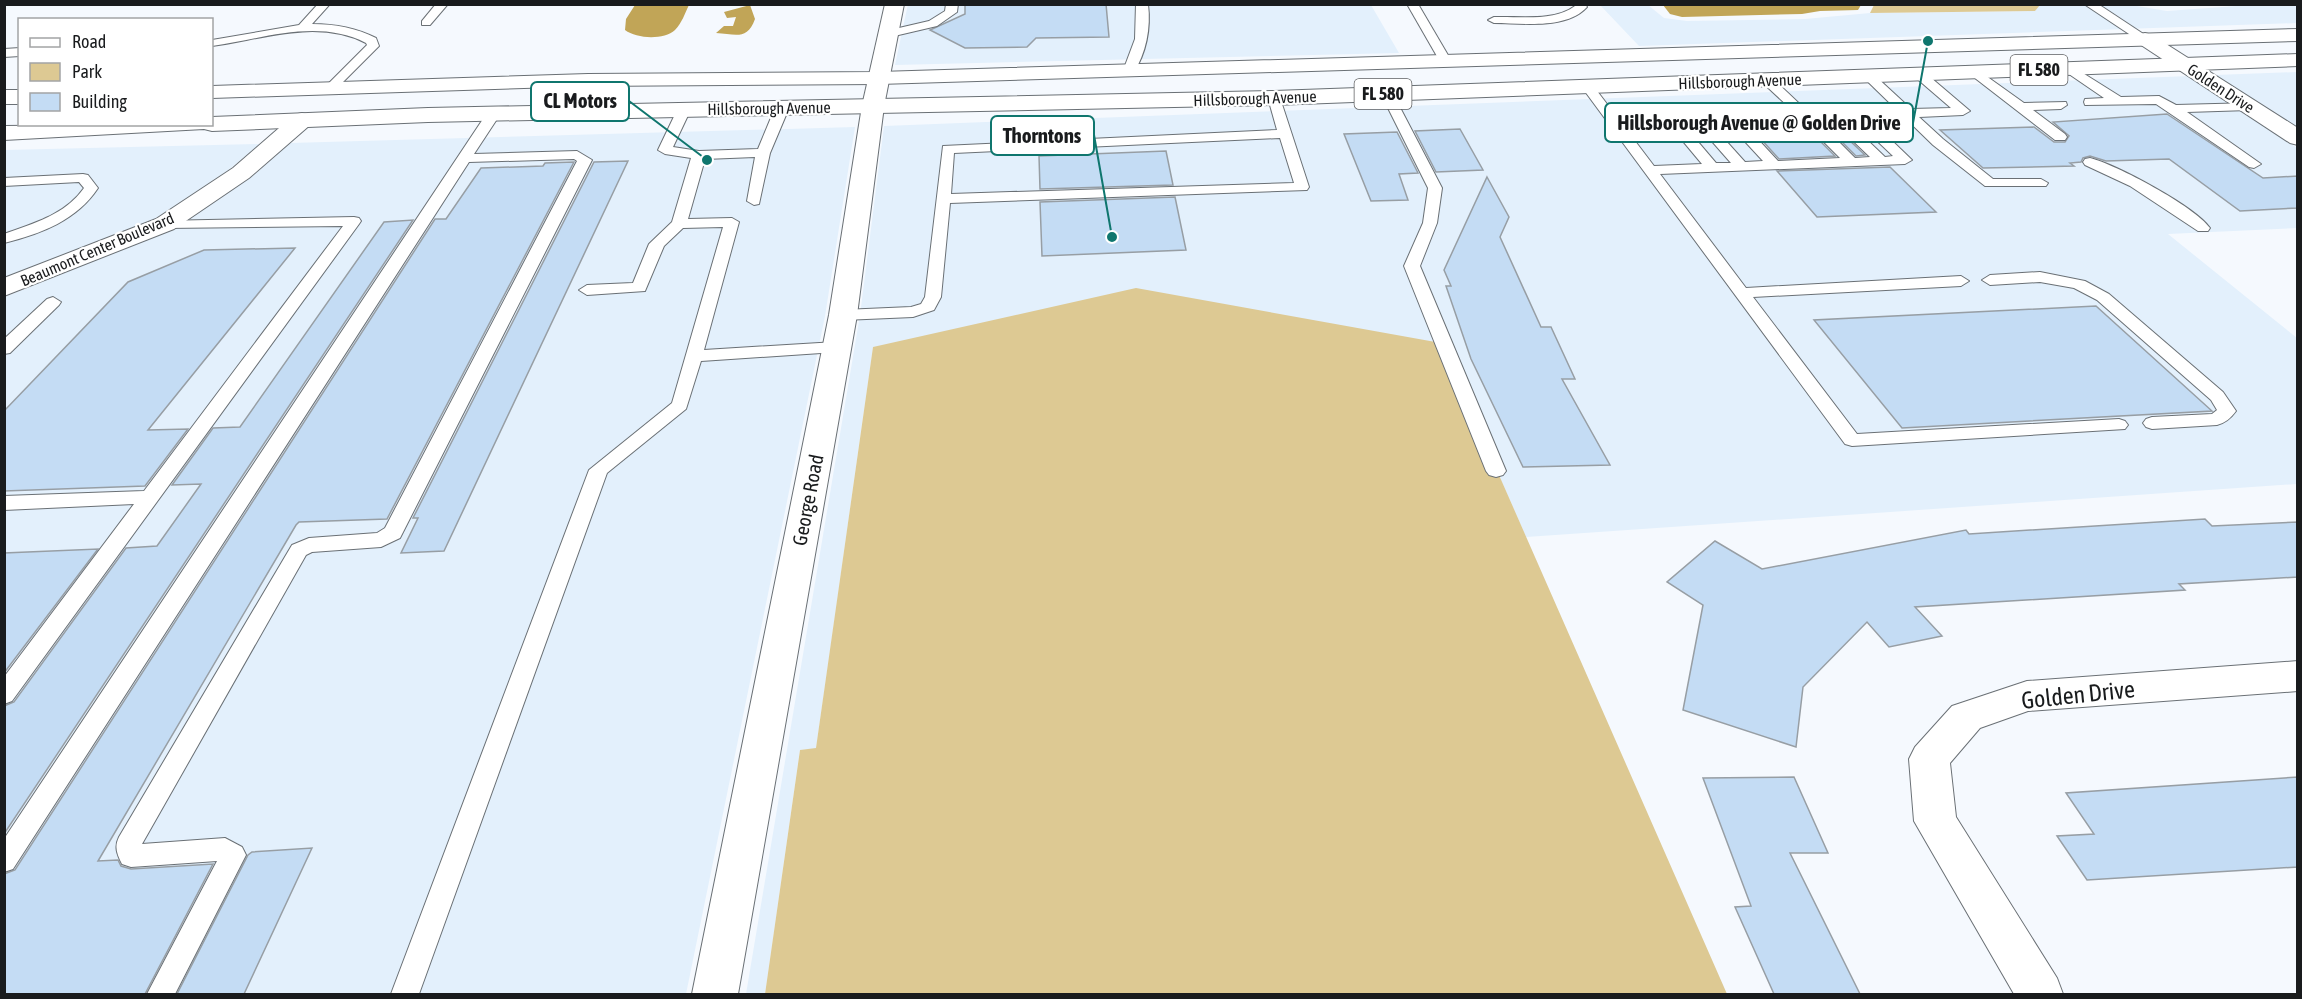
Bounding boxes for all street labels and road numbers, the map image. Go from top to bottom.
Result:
road number: FL 580 [2010,55,2068,85]
street label: Golden Drive [2184,60,2258,116]
street label: Hillsborough Avenue [1678,70,1802,93]
road number: FL 580 [1354,79,1412,109]
street label: Hillsborough Avenue [1193,87,1317,110]
street label: Hillsborough Avenue [707,98,831,119]
street label: Beaumont Center Boulevard [18,209,176,289]
street label: George Road [787,452,828,547]
street label: Golden Drive [2020,675,2136,714]

